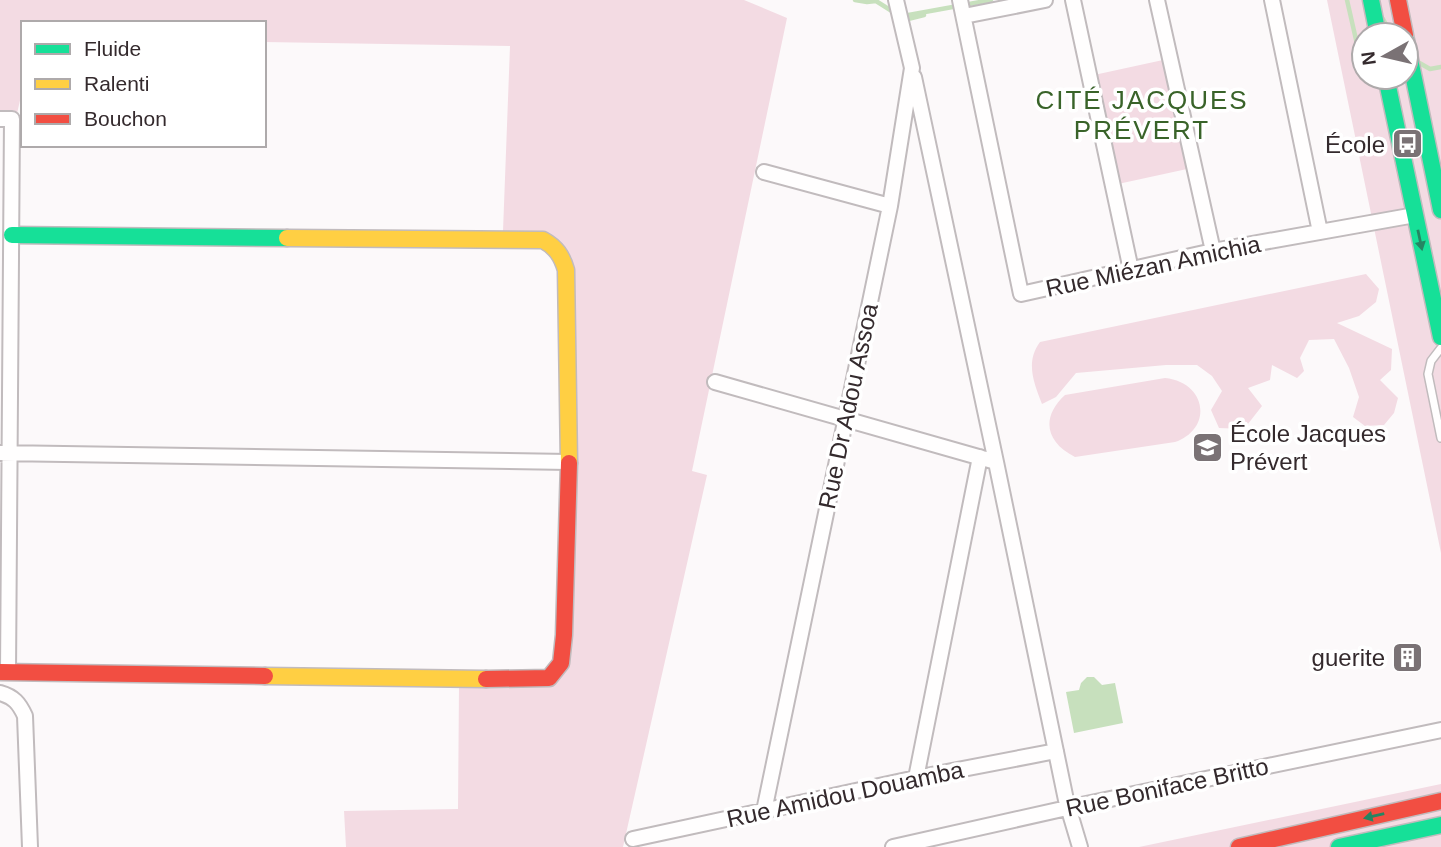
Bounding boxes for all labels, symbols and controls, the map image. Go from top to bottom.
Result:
legend [21,21,266,147]
north arrow [1350,21,1420,91]
text: Fluide [84,37,141,60]
text: N [1357,50,1380,67]
text: Ralenti [84,72,149,95]
district label: CITÉ JACQUES PRÉVERT [1035,85,1249,145]
text: Bouchon [84,107,167,130]
bus stop icon: École [1391,127,1425,161]
place label: École [1325,131,1385,158]
one-way arrow [1415,229,1426,251]
street label: Rue Miézan Amichia [1043,230,1263,302]
street label: Rue Dr Adou Assoa [813,300,883,511]
place label: École Jacques Prévert [1230,420,1386,475]
school or university icon: École Jacques Prévert [1190,430,1224,464]
building icon: guerite [1391,640,1425,674]
place label: guerite [1312,644,1385,671]
street label: Rue Boniface Britto [1063,752,1271,822]
street label: Rue Amidou Douamba [724,756,967,832]
one-way arrow [1363,810,1385,821]

